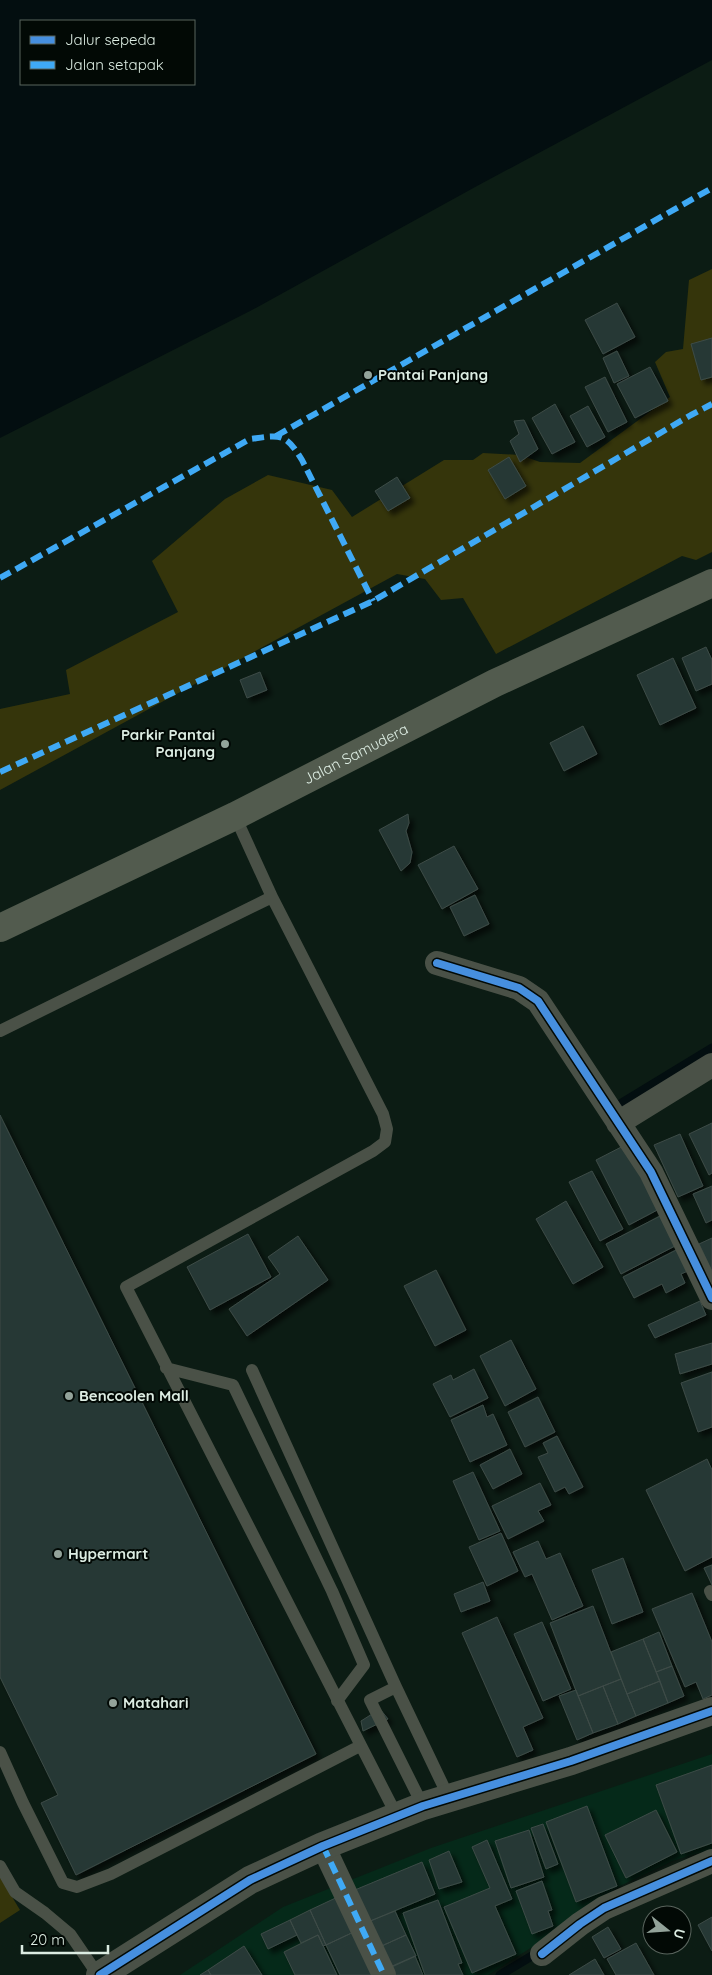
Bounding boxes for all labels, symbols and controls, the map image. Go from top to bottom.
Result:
legend [20,20,195,85]
text: Jalur sepeda [65,30,156,49]
text: Jalan setapak [65,55,164,74]
place label: Pantai Panjang [378,365,488,384]
marker: Pantai Panjang [362,369,374,381]
street label: Jalan Samudera [300,719,411,788]
place label: Parkir Pantai Panjang [121,725,215,761]
marker: Parkir Pantai Panjang [219,738,231,750]
place label: Bencoolen Mall [79,1386,189,1405]
marker: Bencoolen Mall [63,1390,75,1402]
place label: Hypermart [68,1544,148,1563]
marker: Hypermart [52,1548,64,1560]
place label: Matahari [123,1693,189,1712]
marker: Matahari [107,1697,119,1709]
north arrow [642,1905,692,1955]
scale bar [22,1922,109,1954]
text: U [669,1926,689,1941]
text: 20 m [30,1930,65,1949]

